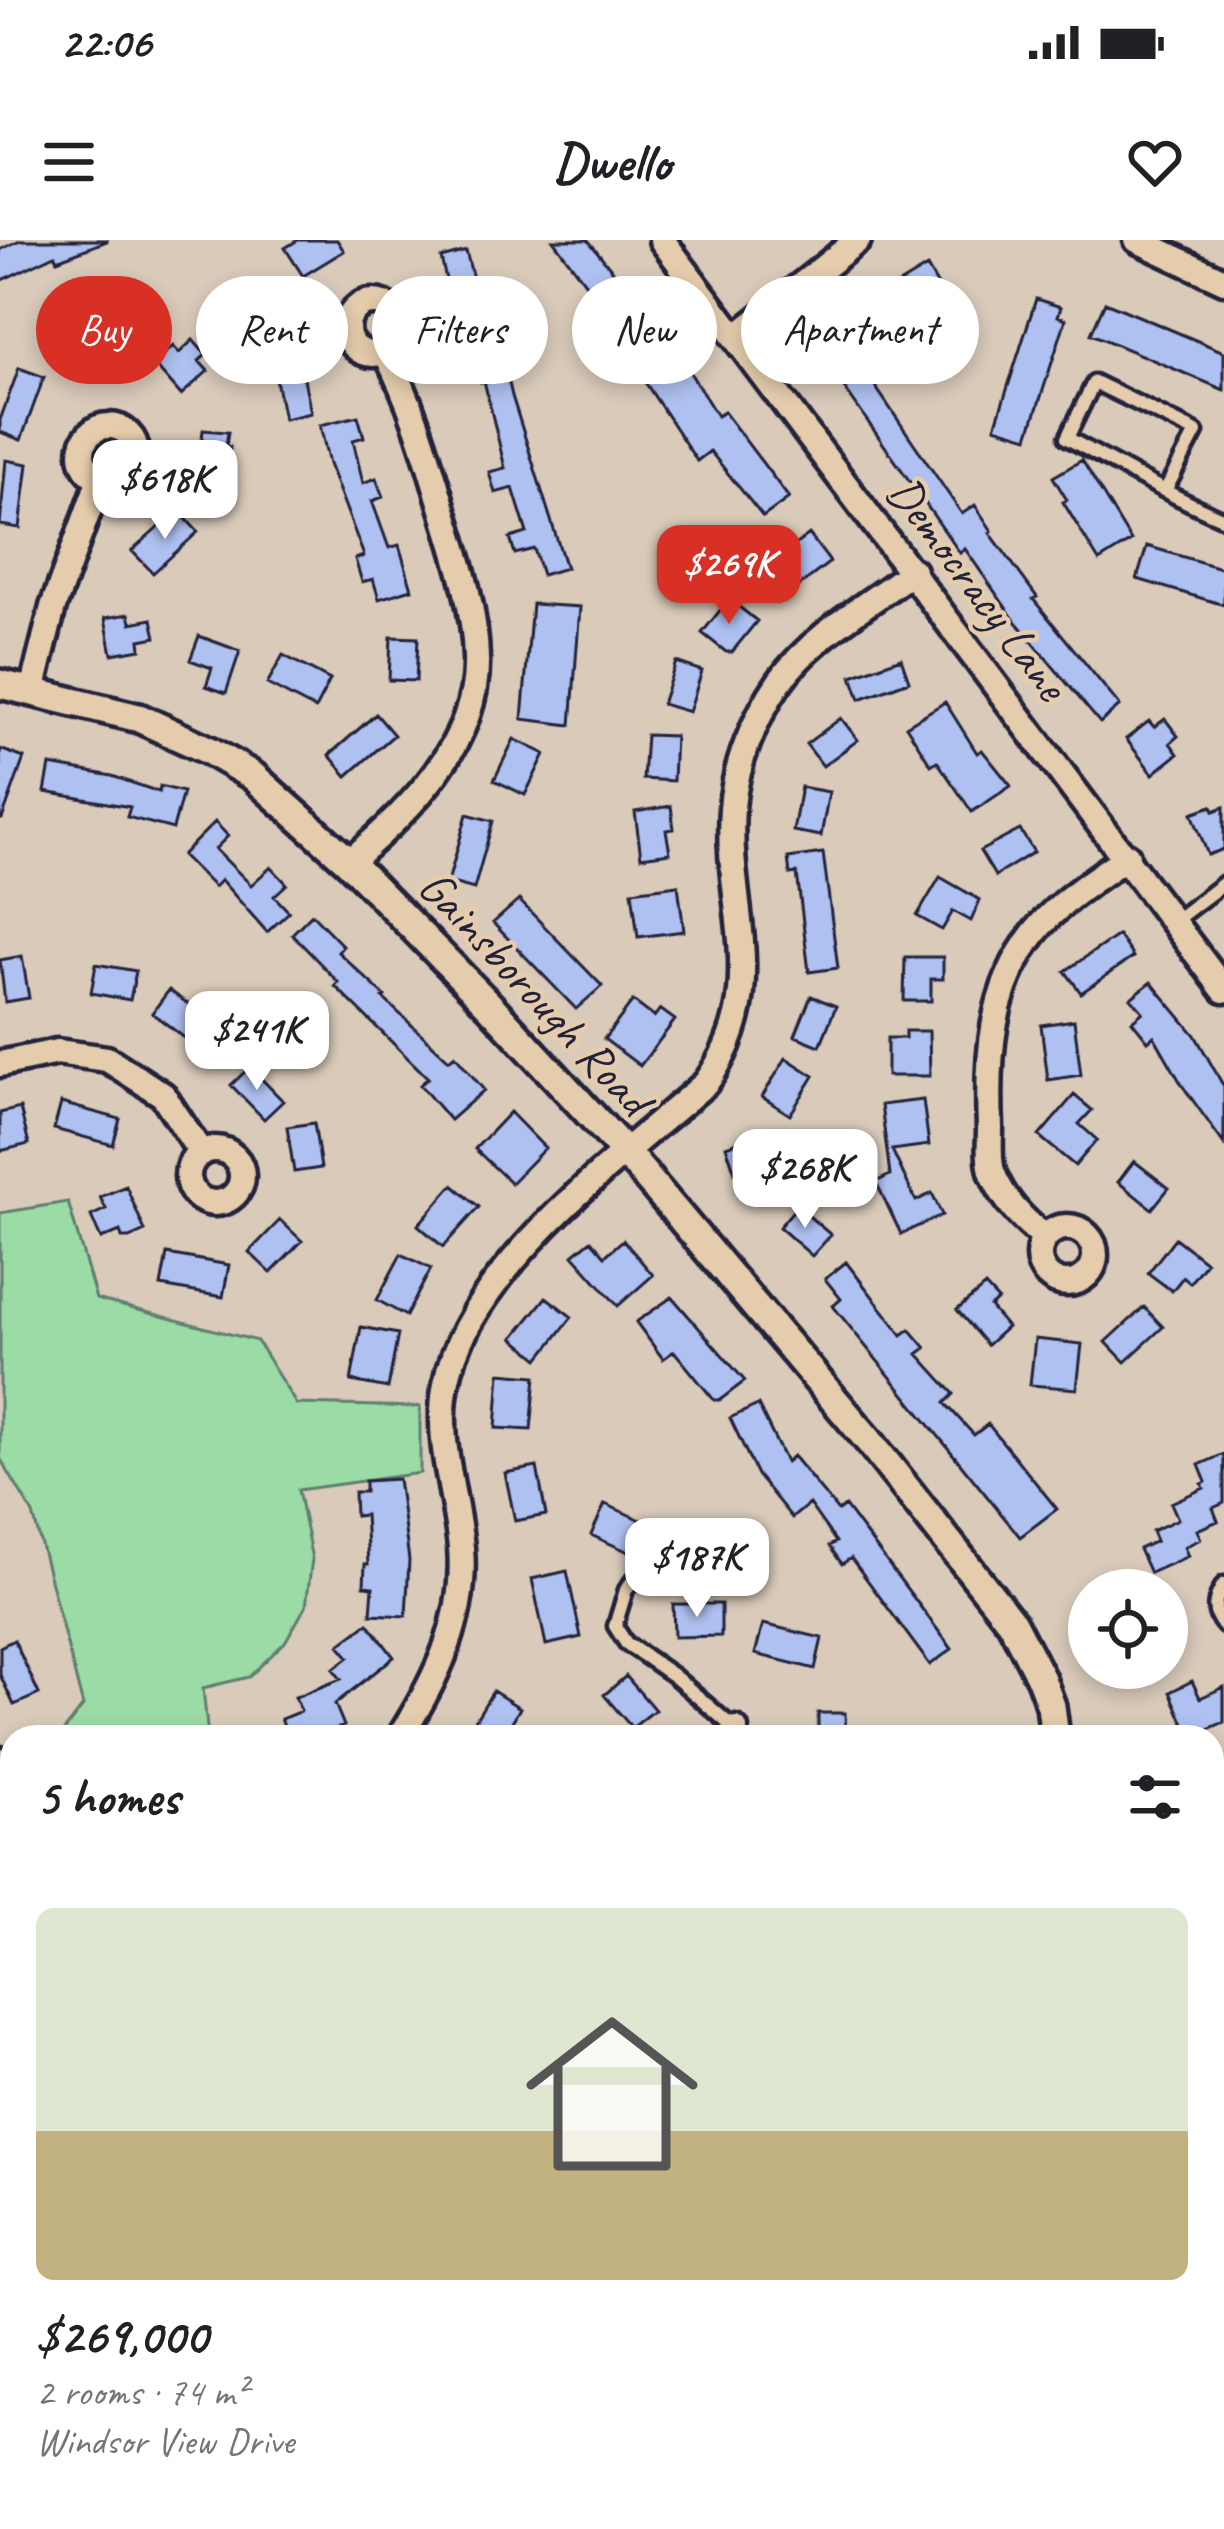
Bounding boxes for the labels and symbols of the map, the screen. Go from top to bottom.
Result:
pin: $618K [81,440,249,542]
street label: Democracy Lane [874,464,1084,715]
pin: $269K [645,525,813,627]
street label: Gainsborough Road [406,857,669,1132]
pin: $241K [173,991,341,1093]
pin: $268K [721,1129,889,1231]
pin: $187K [613,1518,781,1620]

